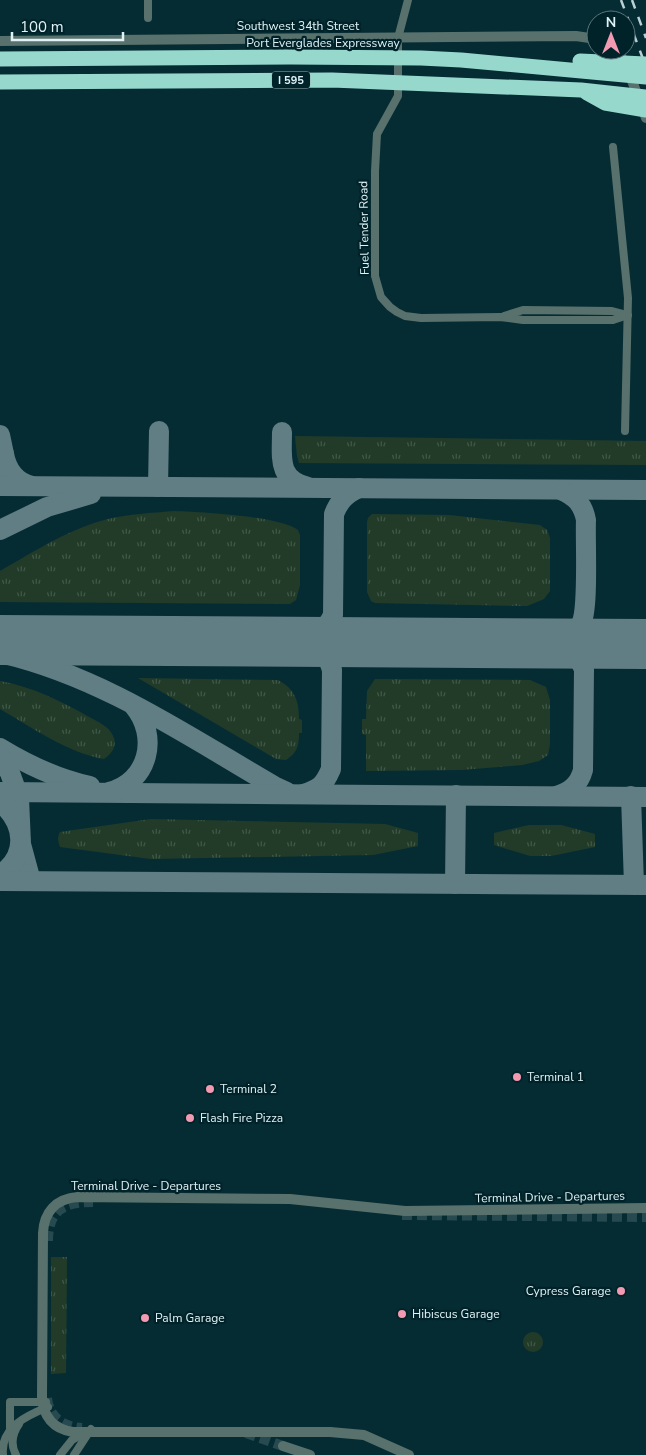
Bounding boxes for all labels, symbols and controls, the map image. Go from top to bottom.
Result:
scale bar [12,10,124,42]
north arrow [586,10,636,60]
text: N [606,13,616,32]
text: 100 m [20,17,64,37]
street label: Southwest 34th Street [237,18,360,34]
street label: Port Everglades Expressway [246,35,401,51]
road number: I 595 [272,72,310,88]
street label: Fuel Tender Road [355,181,373,275]
place label: Terminal 1 [527,1069,584,1085]
marker: Terminal 1 [511,1071,523,1083]
place label: Terminal 2 [220,1081,277,1097]
marker: Terminal 2 [204,1083,216,1095]
place label: Flash Fire Pizza [200,1110,283,1126]
marker: Flash Fire Pizza [184,1112,196,1124]
street label: Terminal Drive - Departures [71,1178,221,1194]
street label: Terminal Drive - Departures [475,1188,625,1206]
place label: Cypress Garage [526,1283,611,1299]
marker: Cypress Garage [615,1285,627,1297]
place label: Hibiscus Garage [412,1306,500,1322]
marker: Hibiscus Garage [396,1308,408,1320]
place label: Palm Garage [155,1310,225,1326]
marker: Palm Garage [139,1312,151,1324]

